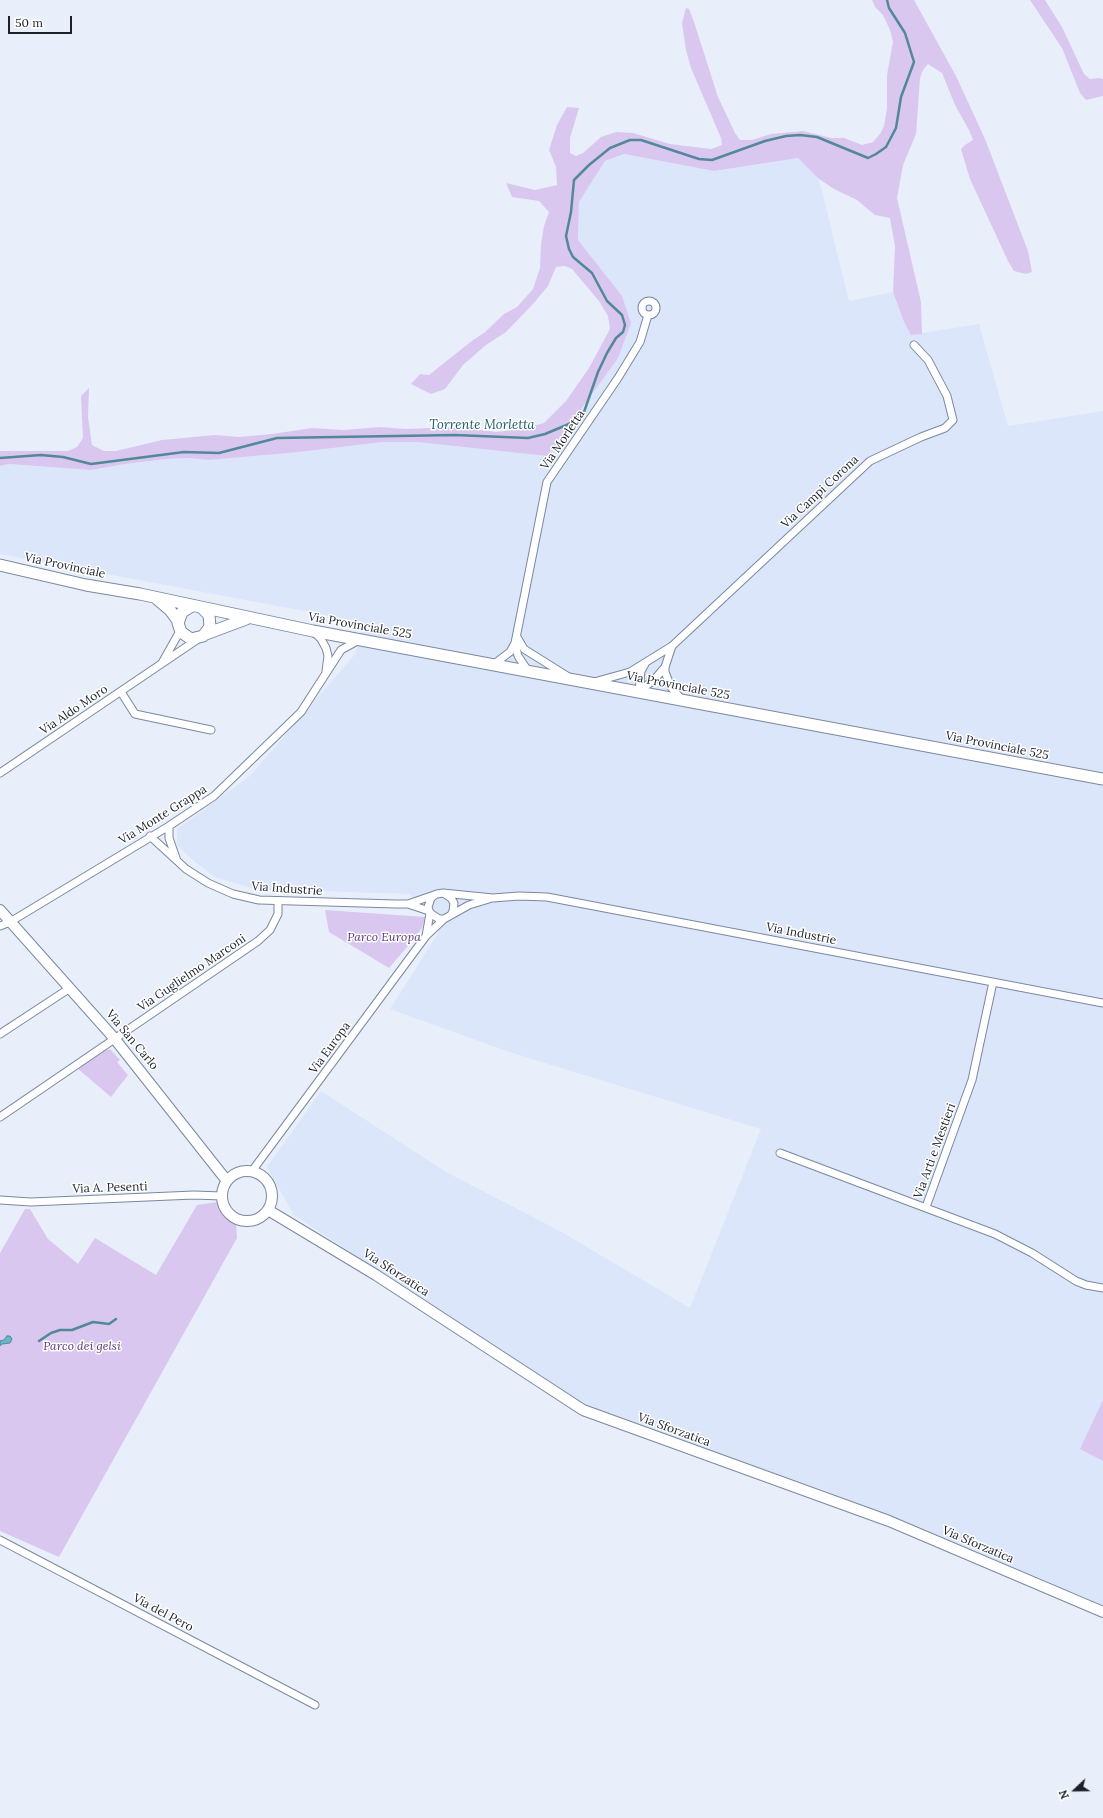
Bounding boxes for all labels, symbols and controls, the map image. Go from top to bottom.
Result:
scale bar [10,8,74,34]
text: 50 m [15,15,43,30]
street label: Via Morletta [538,407,588,473]
water label: Torrente Morletta [429,417,535,433]
street label: Via Campi Corona [778,453,862,531]
street label: Via Provinciale [23,550,107,582]
street label: Via Provinciale 525 [307,610,413,642]
street label: Via Provinciale 525 [625,669,731,703]
street label: Via Aldo Moro [37,682,111,738]
street label: Via Provinciale 525 [944,729,1050,763]
street label: Via Monte Grappa [116,782,210,848]
street label: Via Industrie [251,879,323,899]
street label: Via Industrie [765,920,837,948]
street label: Via Guglielmo Marconi [135,931,249,1015]
park label: Parco Europa [347,931,421,945]
street label: Via San Carlo [103,1007,161,1073]
street label: Via Europa [306,1019,354,1077]
street label: Via Arti e Mestieri [911,1102,959,1200]
street label: Via A. Pesenti [72,1179,148,1197]
street label: Via Sforzatica [360,1246,432,1300]
park label: Parco dei gelsi [43,1340,121,1354]
street label: Via Sforzatica [636,1410,712,1450]
street label: Via Sforzatica [940,1523,1016,1567]
street label: Via del Pero [130,1591,196,1635]
north arrow [1055,1770,1095,1810]
text: N [1056,1788,1072,1801]

